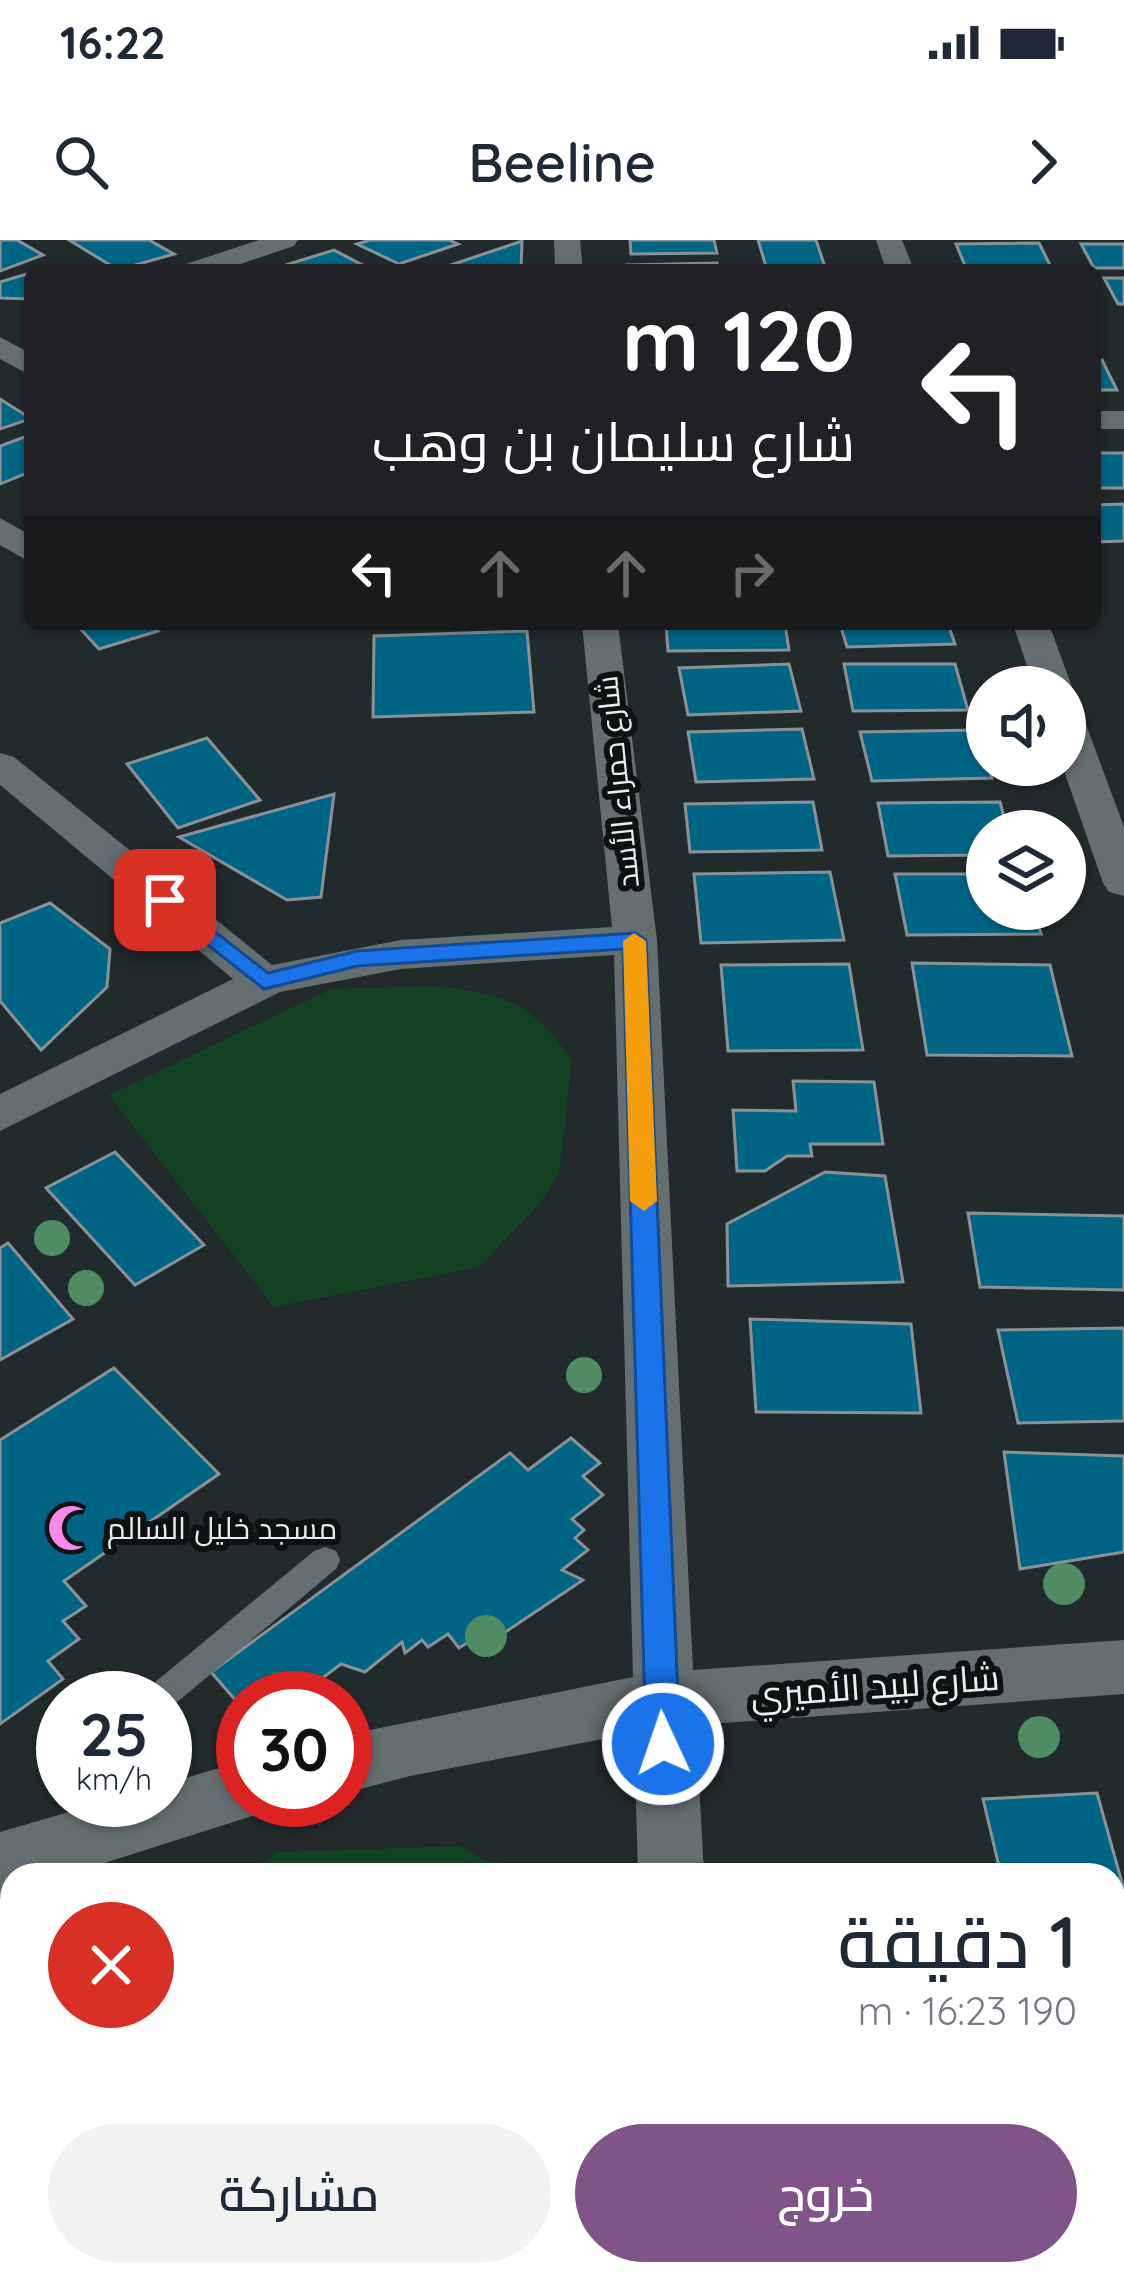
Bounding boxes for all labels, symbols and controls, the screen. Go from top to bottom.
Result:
text: 16:22 [60,14,166,70]
text: Beeline [468,128,656,196]
icon: search [48,129,114,195]
icon: forward [1010,129,1076,195]
text: 120 m [622,287,855,392]
icon: left [897,312,1053,468]
text: شارع سليمان بن وهب [372,407,855,475]
icon: left [341,540,407,606]
icon: ahead [467,540,533,606]
icon: ahead [593,540,659,606]
icon: right [719,540,785,606]
map controls [966,666,1086,930]
button: sound [966,666,1086,786]
street label: شارع حمراء الأسد [587,674,649,890]
button: layers [966,810,1086,930]
pin [114,849,216,951]
icon: arrive [132,867,198,933]
mosque icon: مسجد خليل السالم [46,1503,96,1553]
place label: مسجد خليل السالم [107,1509,337,1549]
street label: شارع لبيد الأميري [749,1654,1001,1722]
speed limit sign: 30 [216,1671,372,1827]
position arrow [600,1681,726,1807]
text: 25 [80,1696,148,1771]
text: km/h [76,1760,152,1798]
text: 1 دقيقة [838,1896,1077,1986]
button: close [48,1902,174,2028]
text: 190 m · 16:23 [858,1986,1077,2035]
button: مشاركة [48,2124,551,2262]
button: خروج [575,2124,1077,2262]

